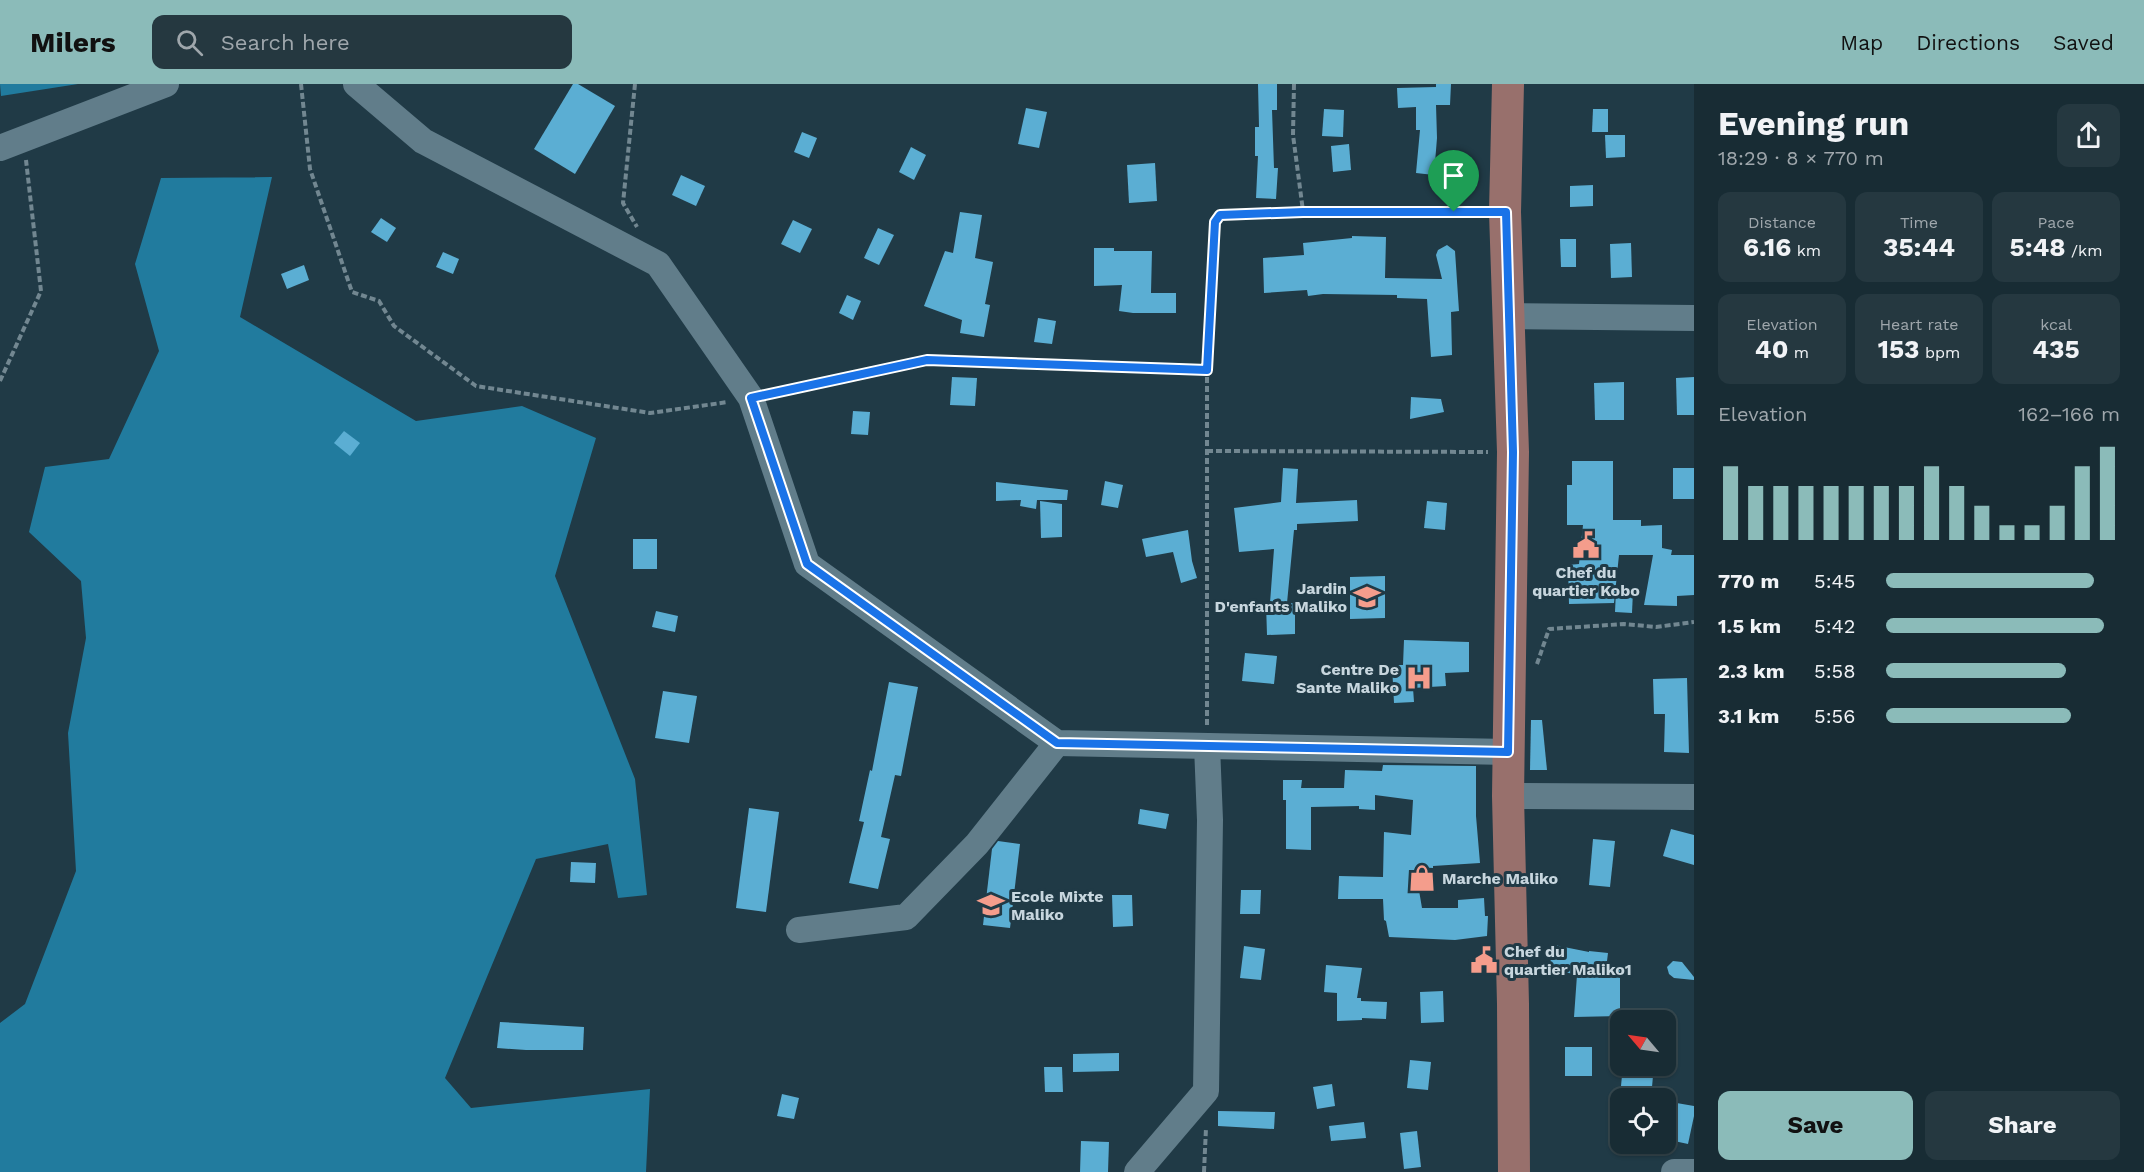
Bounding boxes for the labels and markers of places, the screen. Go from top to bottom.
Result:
pin [1428,150,1479,212]
public building icon: Chef du quartier Kobo [1571,530,1601,560]
place label: Chef du quartier Kobo [1532,563,1640,600]
place label: Jardin D'enfants Maliko [1214,579,1347,616]
school or university icon: Jardin D'enfants Maliko [1352,582,1382,612]
place label: Centre De Sante Maliko [1296,660,1399,697]
hospital icon: Centre De Sante Maliko [1404,663,1434,693]
shop icon: Marche Maliko [1407,863,1437,893]
place label: Marche Maliko [1442,869,1559,888]
place label: Ecole Mixte Maliko [1011,887,1104,924]
school or university icon: Ecole Mixte Maliko [976,890,1006,920]
place label: Chef du quartier Maliko1 [1504,942,1632,979]
public building icon: Chef du quartier Maliko1 [1469,945,1499,975]

